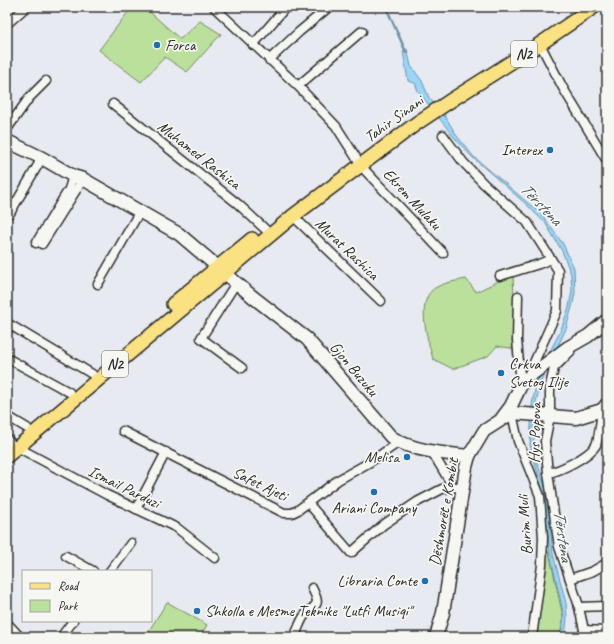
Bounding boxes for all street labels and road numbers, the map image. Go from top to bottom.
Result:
road number: N2 [511,41,537,67]
street label: Tahir Sinani [361,90,429,147]
street label: Muhamed Rashica [153,116,246,195]
street label: Ekrem Mulaku [379,164,446,235]
street label: Murat Rashica [311,214,384,285]
street label: Gjon Buzuku [325,338,383,401]
road number: N2 [102,351,128,377]
street label: Hys Popova [524,401,546,464]
street label: Dëshmorët e Kombit [425,455,464,567]
street label: Ismail Parduzi [85,461,165,514]
street label: Safet Ajeti [229,462,292,507]
street label: Burim Muli [513,492,537,556]

